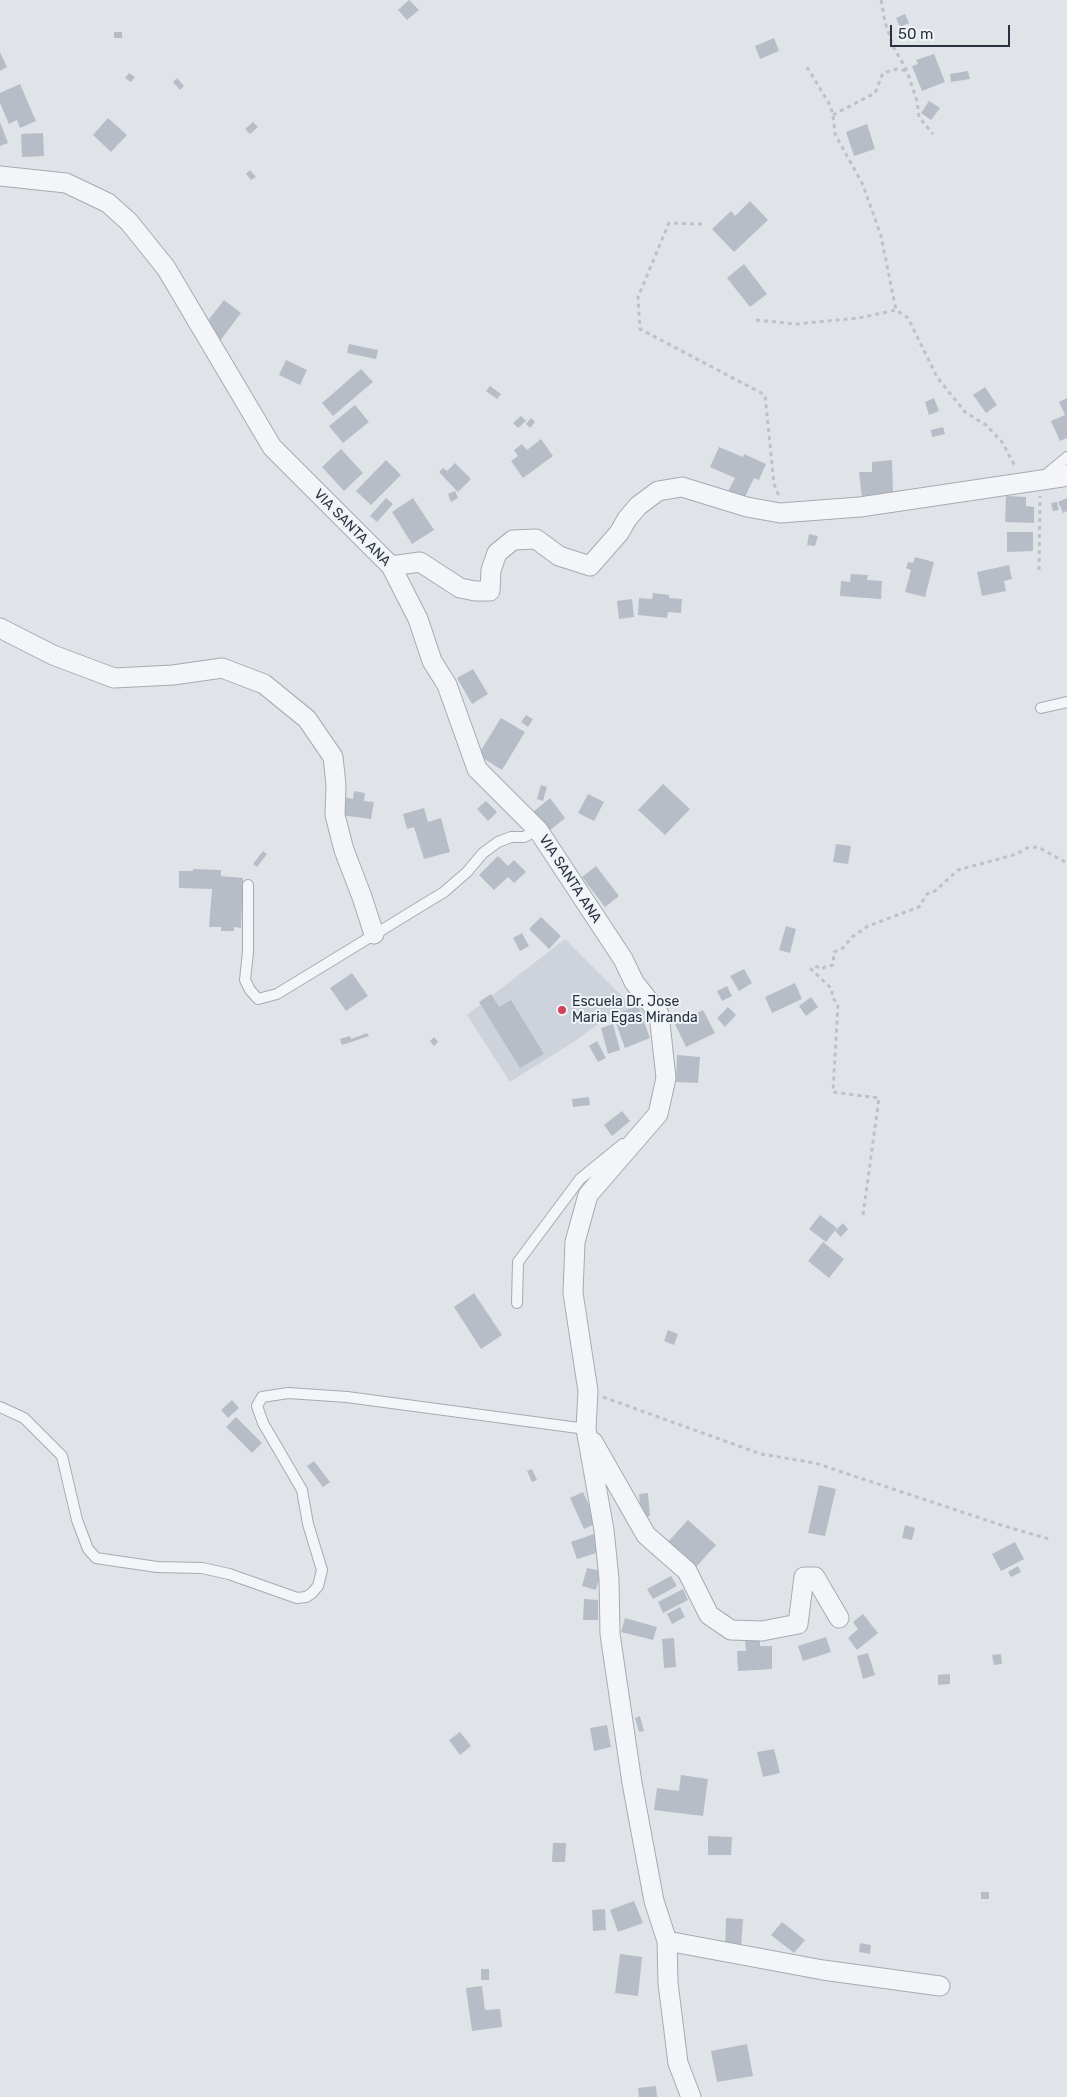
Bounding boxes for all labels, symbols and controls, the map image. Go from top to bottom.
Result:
scale bar [892,15,1012,47]
text: 50 m [898,25,933,43]
street label: VIA SANTA ANA [310,486,394,570]
street label: VIA SANTA ANA [535,832,605,926]
place label: Escuela Dr. Jose Maria Egas Miranda [572,994,698,1026]
marker: Escuela Dr. Jose Maria Egas Miranda [556,1004,568,1016]

